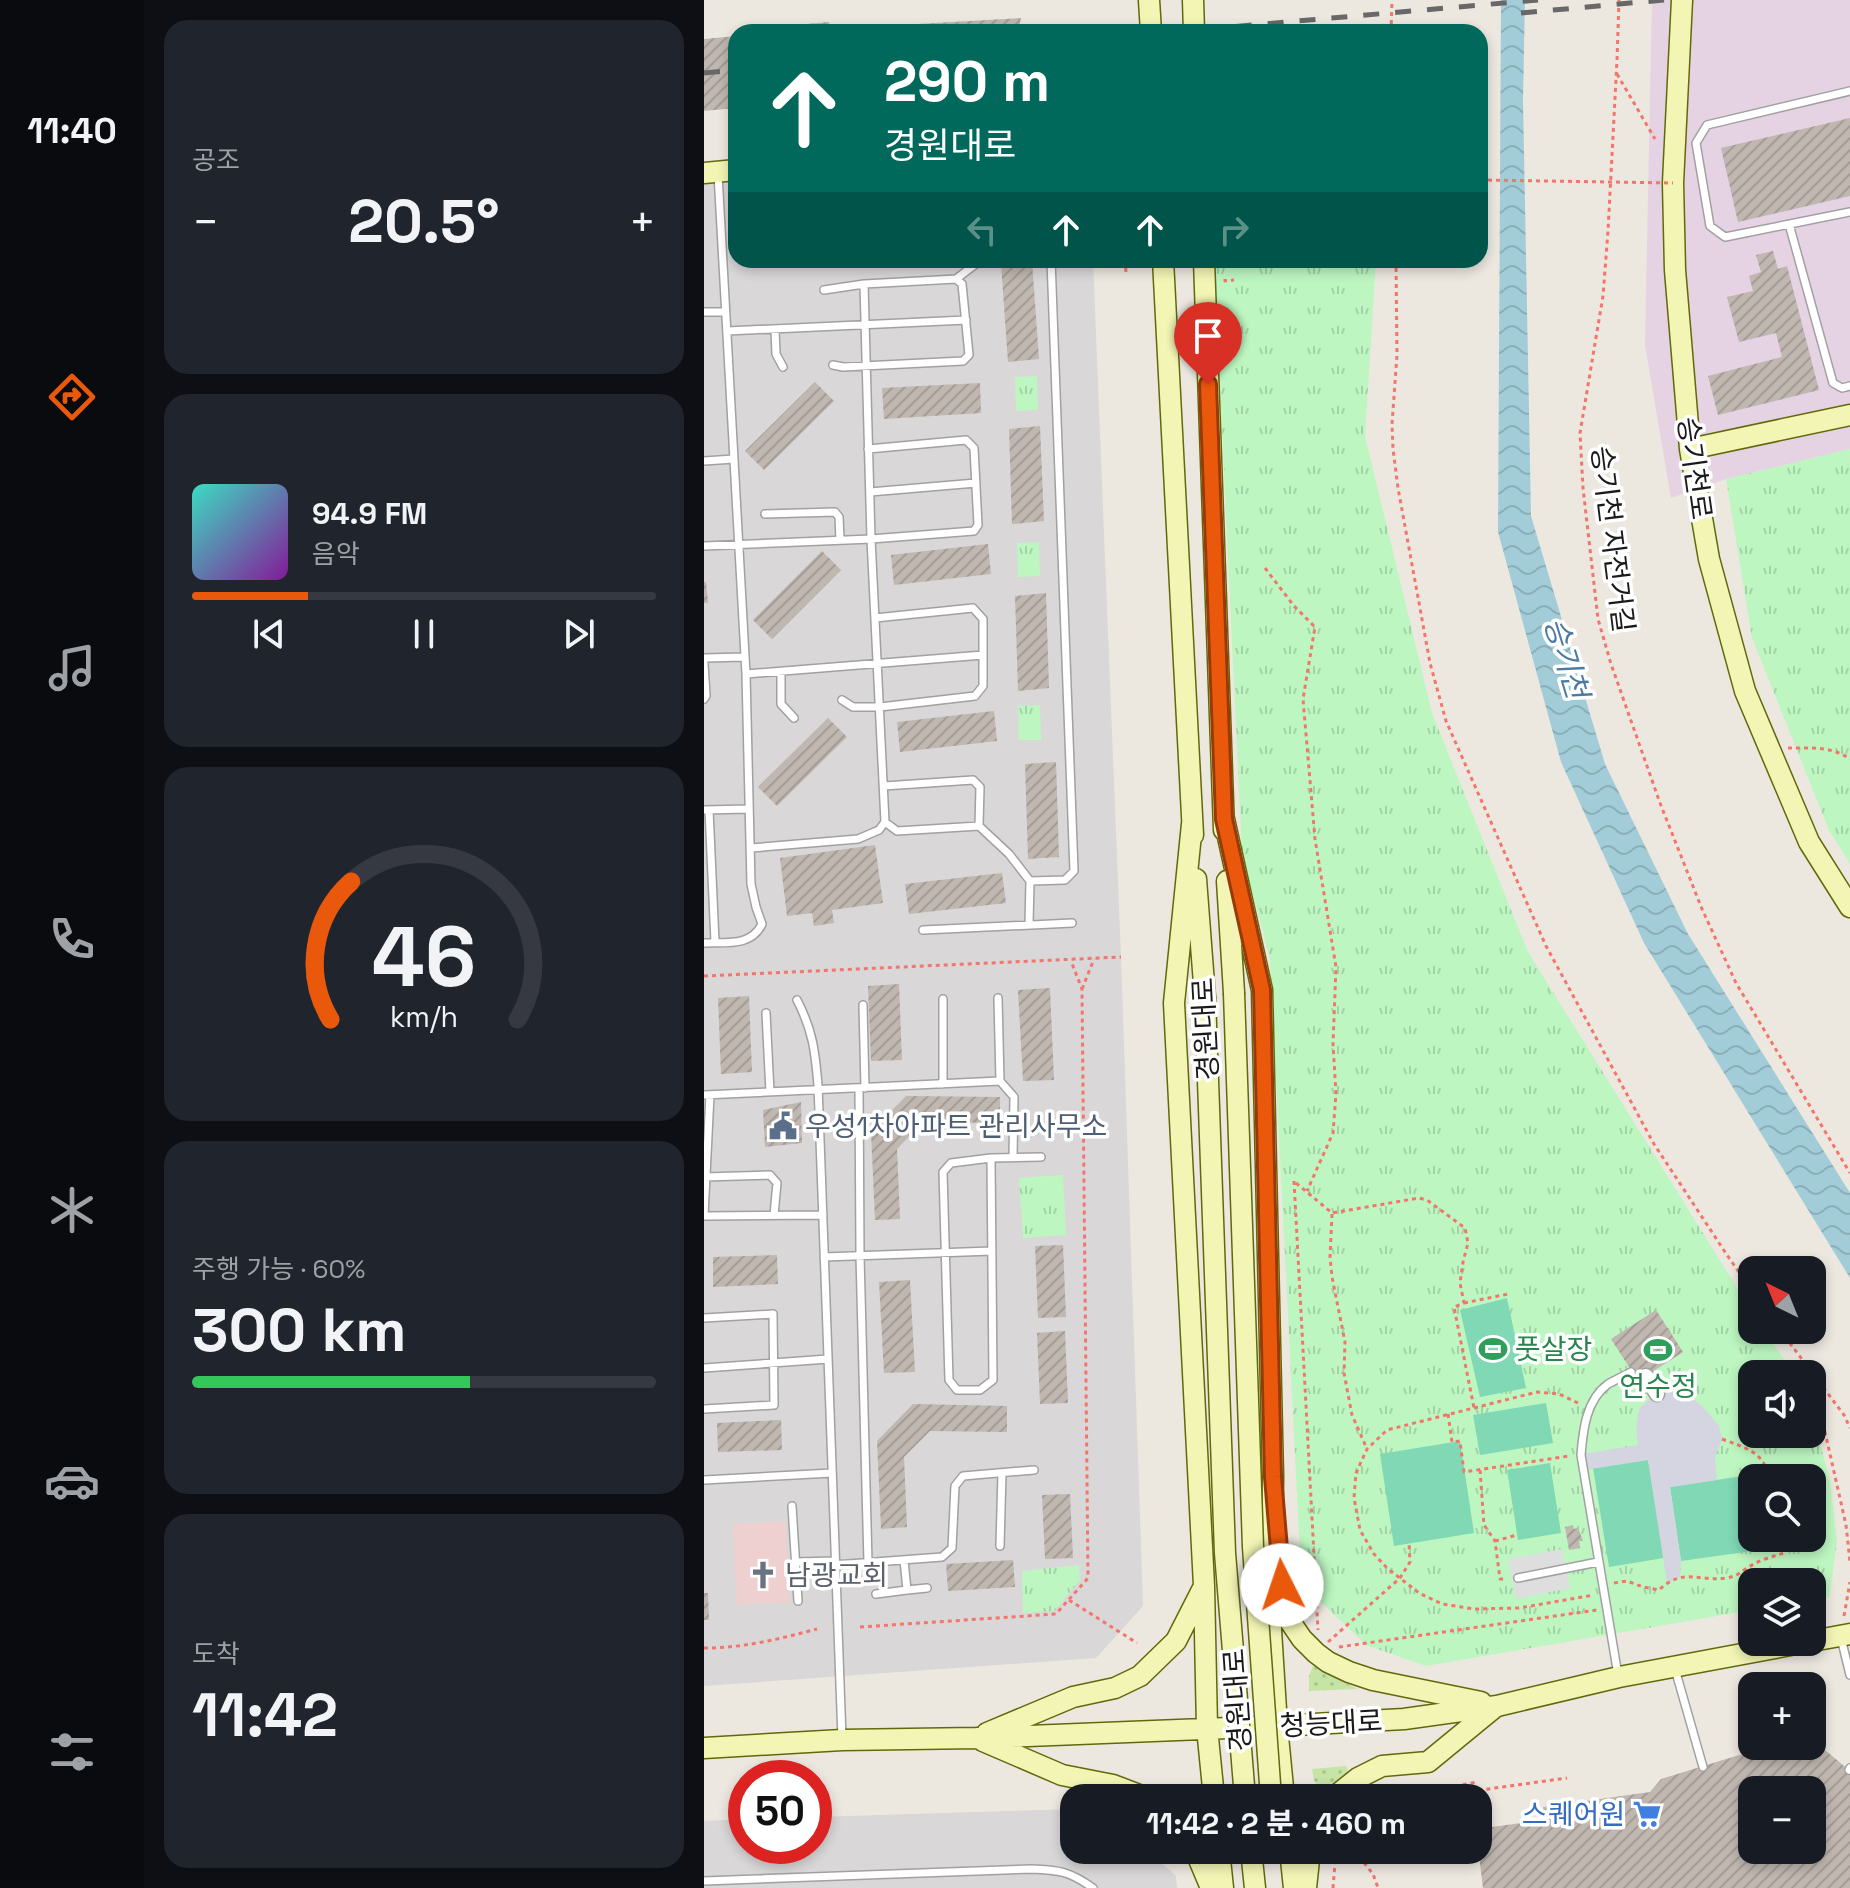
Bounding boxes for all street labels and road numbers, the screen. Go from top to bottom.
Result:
street label: 승기천로 [1670,414,1720,522]
street label: 승기천 자전거길 [1584,444,1642,634]
street label: 경원대로 [1184,977,1226,1081]
street label: 경원대로 [1215,1647,1259,1753]
street label: 청능대로 [1279,1702,1383,1744]

